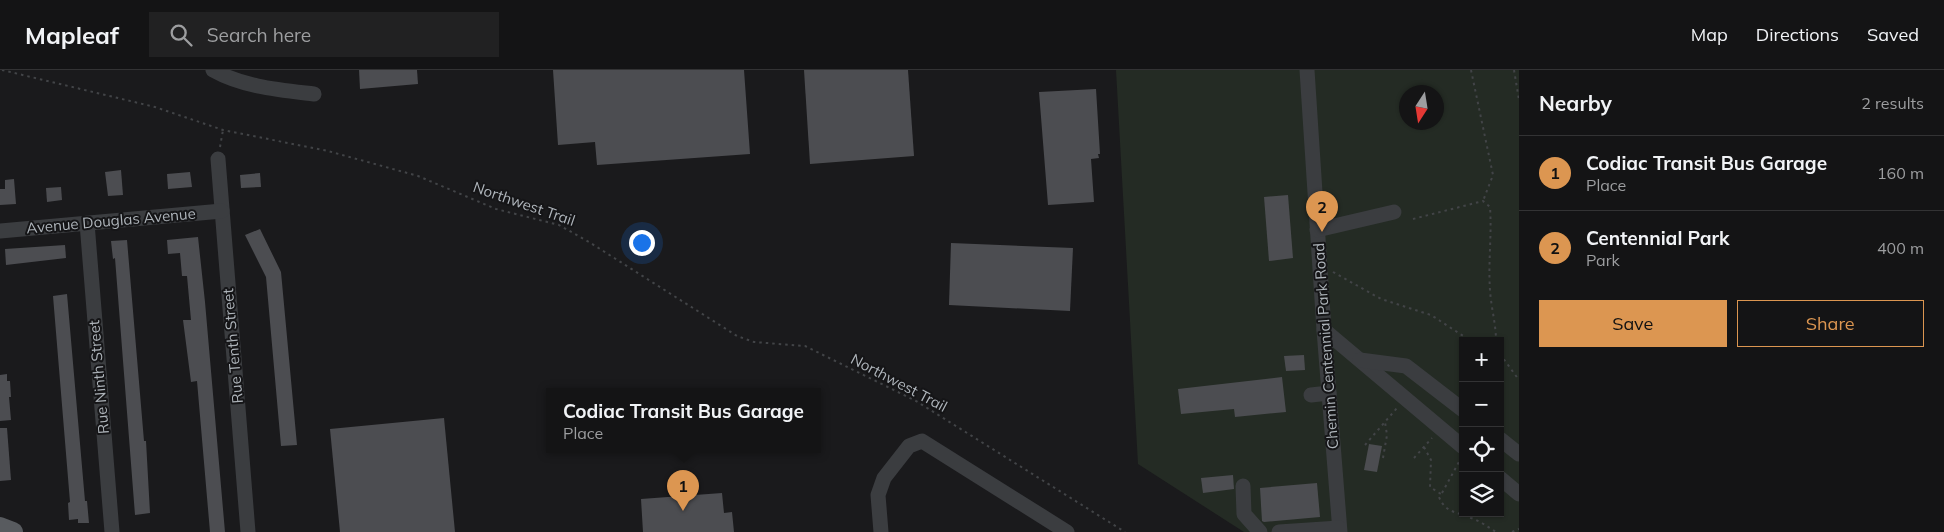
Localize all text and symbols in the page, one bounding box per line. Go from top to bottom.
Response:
search box [149,12,499,57]
text: Mapleaf [25,20,119,50]
icon: search [167,21,195,49]
text: Search here [207,23,311,47]
text: Map [1691,23,1728,46]
text: Directions [1756,23,1839,46]
text: Saved [1867,23,1919,46]
north arrow [1399,85,1444,130]
text: Nearby [1539,90,1612,116]
text: 2 results [1861,93,1924,113]
text: Codiac Transit Bus Garage [1586,151,1827,175]
text: 1 [1550,163,1560,183]
text: 160 m [1877,163,1924,183]
text: Place [1586,175,1626,195]
street label: Northwest Trail [471,177,578,230]
pin: 2 [1306,191,1338,232]
street label: Avenue Douglas Avenue [26,204,196,237]
text: Centennial Park [1586,226,1730,250]
your location [629,230,655,256]
text: 2 [1550,238,1560,258]
text: 400 m [1877,238,1924,258]
street label: Chemin Centennial Park Road [1309,242,1342,450]
text: Park [1586,250,1620,270]
street label: Rue Tenth Street [218,288,247,404]
button: Save [1539,300,1727,347]
button: Share [1737,300,1924,347]
street label: Rue Ninth Street [84,319,113,435]
map controls [1459,337,1504,517]
button: + [1459,337,1504,382]
street label: Northwest Trail [848,349,951,416]
button: − [1459,382,1504,427]
popup [546,388,821,453]
text: Codiac Transit Bus Garage [563,399,804,423]
text: Place [563,423,603,443]
button: locate [1459,427,1504,472]
pin: 1 [667,470,699,511]
button: layers [1459,472,1504,517]

